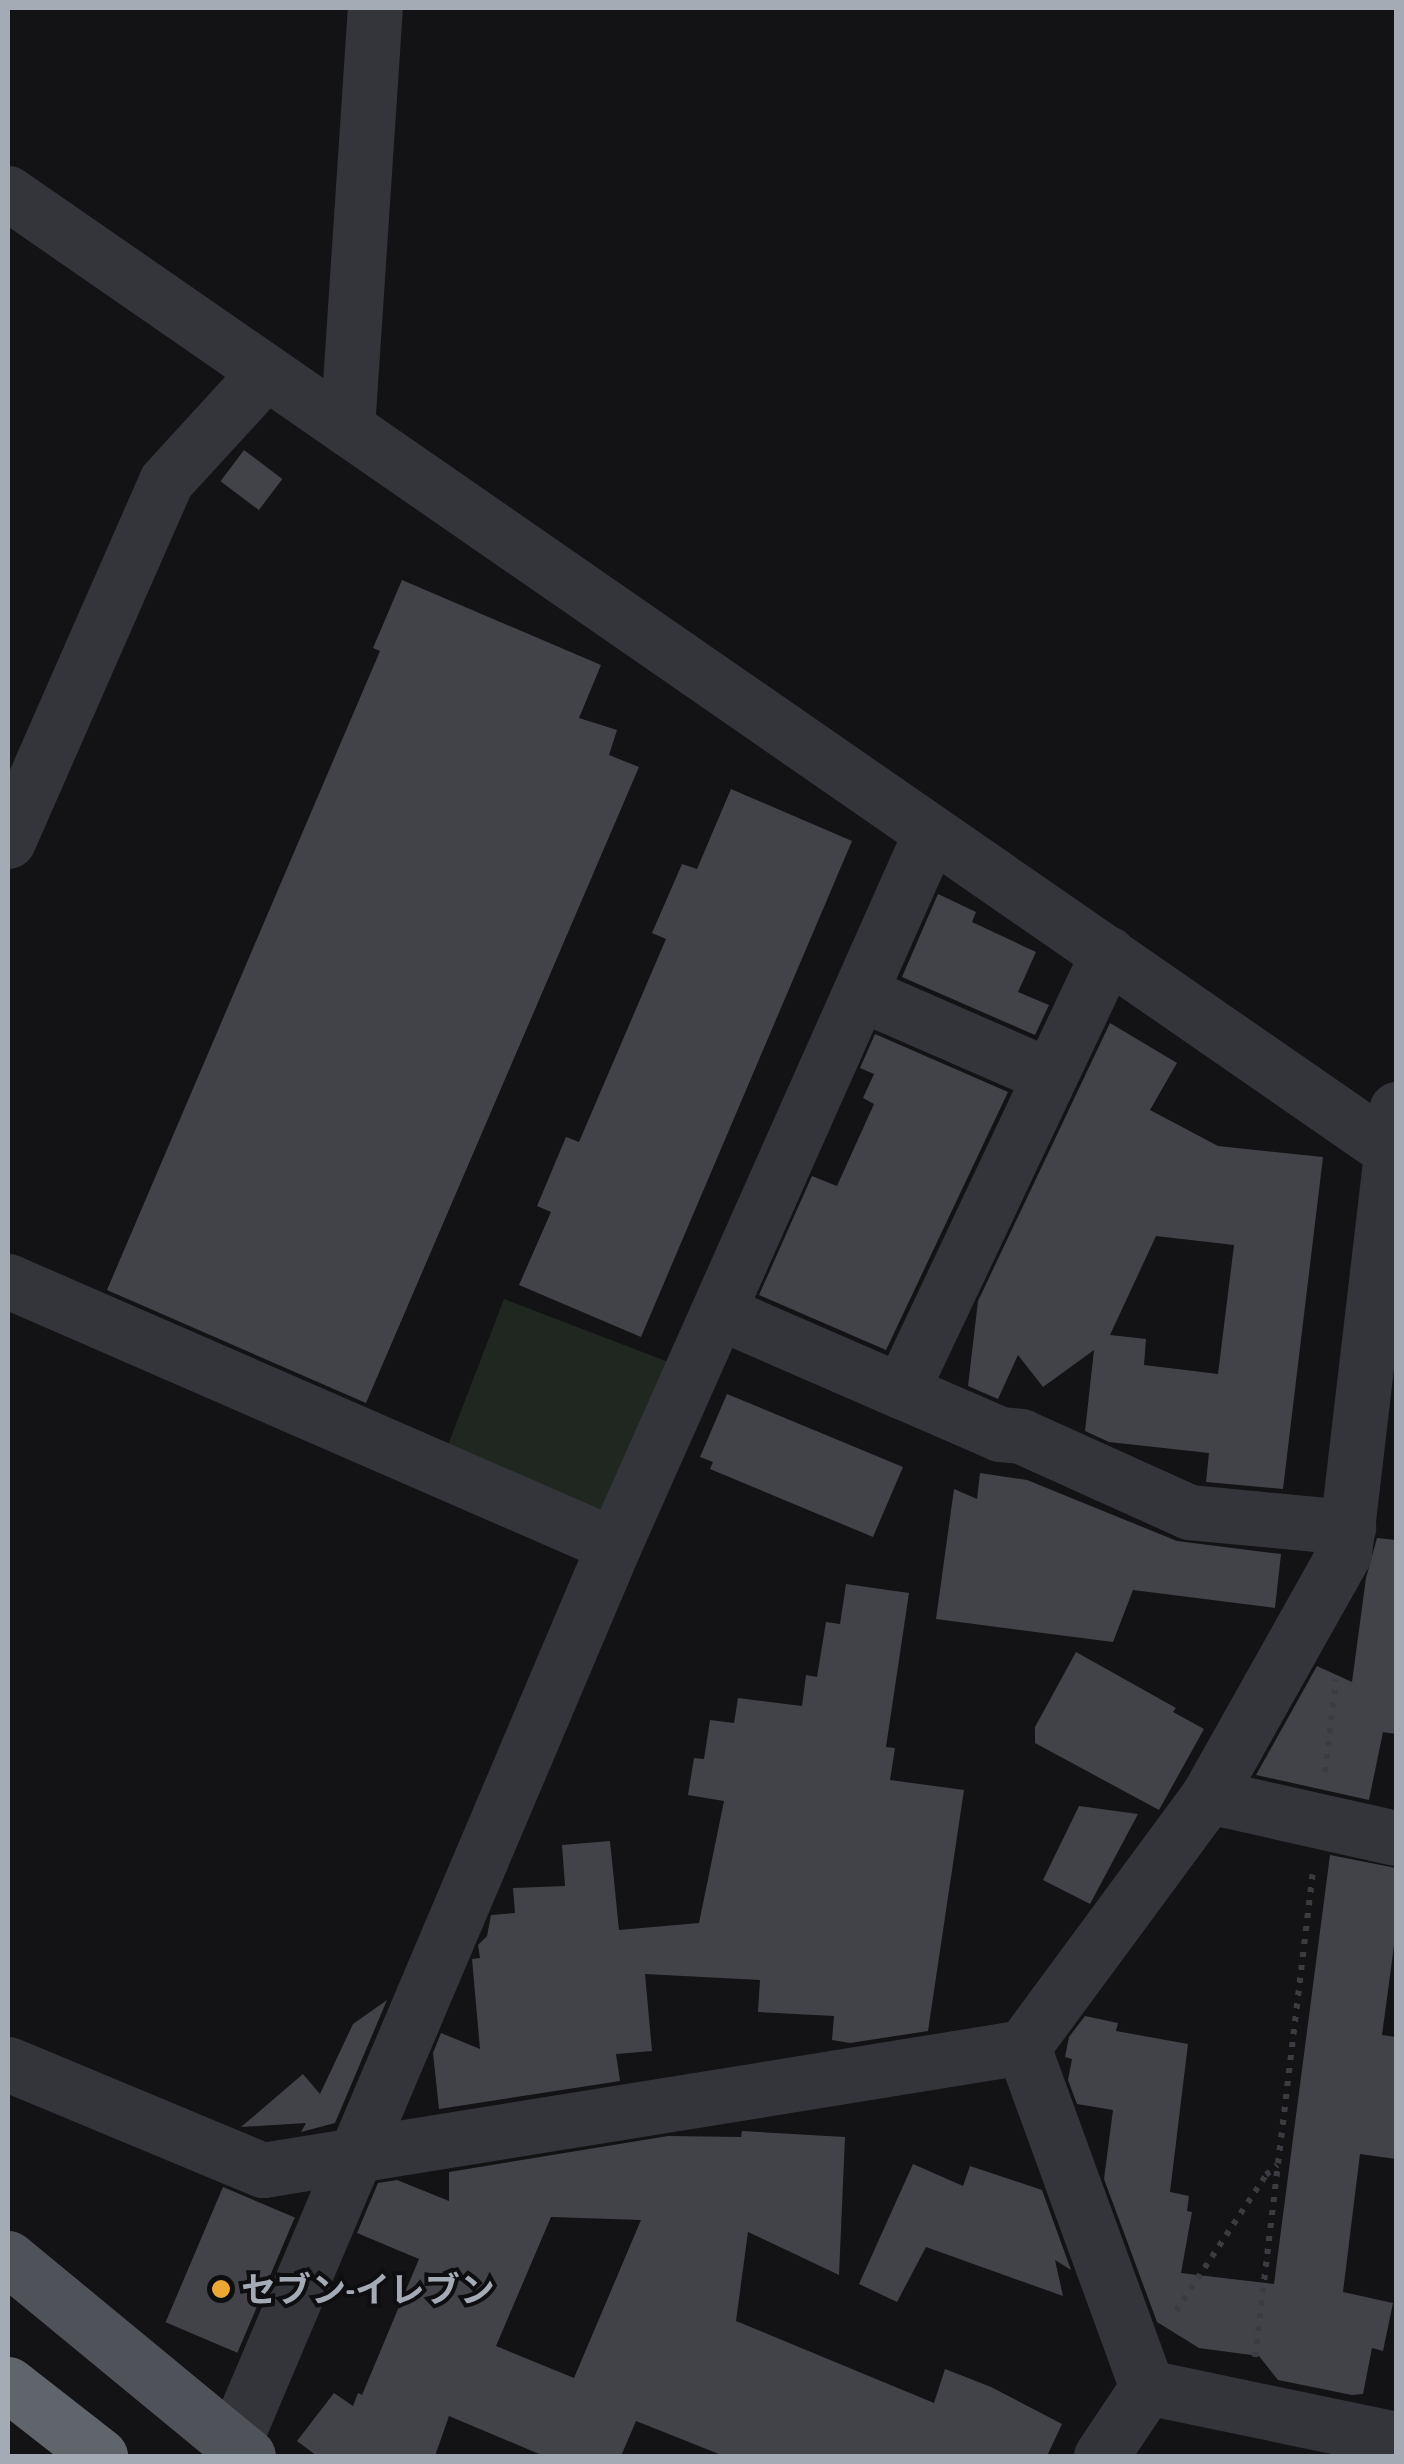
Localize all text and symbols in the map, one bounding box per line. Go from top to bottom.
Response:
place label: セブン-イレブン [241,2268,495,2310]
marker: セブン-イレブン [210,2278,232,2300]

